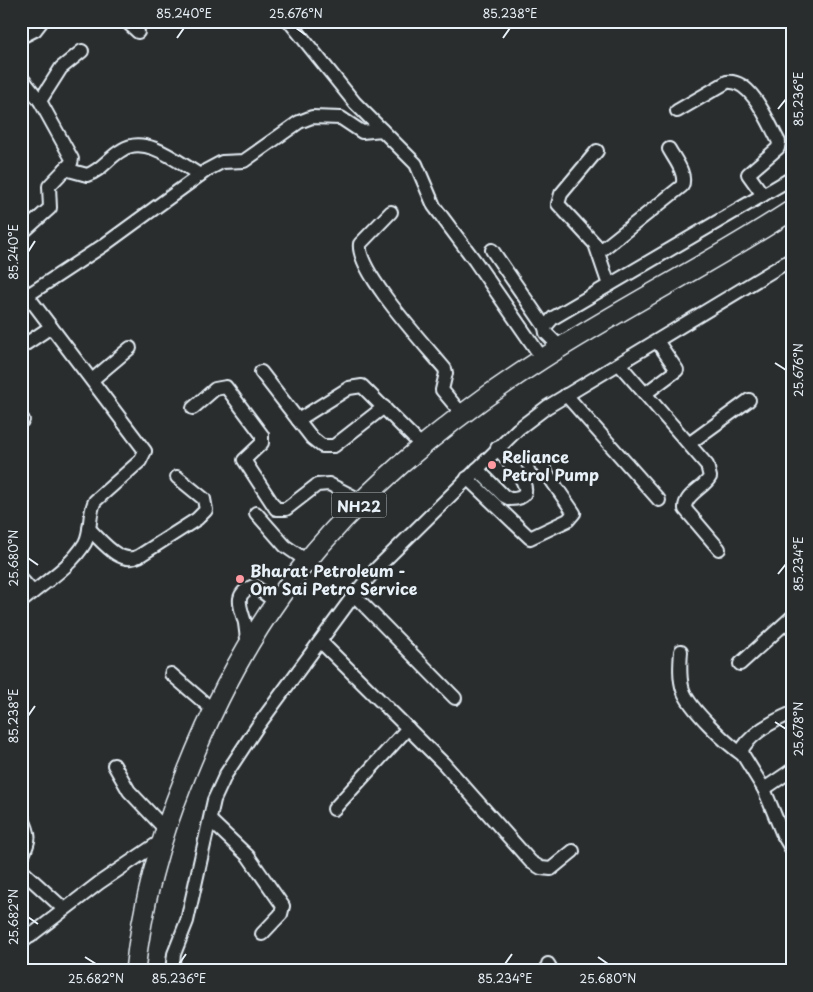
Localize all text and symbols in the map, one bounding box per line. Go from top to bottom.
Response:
text: 85.240°E [156,4,212,22]
text: 25.676°N [269,4,323,22]
text: 85.238°E [482,4,538,22]
text: 85.236°E [789,72,807,126]
text: 85.240°E [4,224,22,280]
text: 25.676°N [789,343,807,397]
place label: Reliance Petrol Pump [502,444,599,486]
marker: Reliance Petrol Pump [486,459,498,471]
road number: NH22 [332,492,386,518]
text: 25.680°N [4,530,22,586]
text: 85.234°E [789,536,807,592]
place label: Bharat Petroleum - Om Sai Petro Service [250,558,418,600]
marker: Bharat Petroleum - Om Sai Petro Service [234,573,246,585]
text: 85.238°E [4,688,22,744]
text: 25.678°N [789,702,807,756]
text: 25.682°N [4,889,22,945]
text: 25.682°N [68,969,124,987]
text: 85.236°E [152,969,206,987]
text: 85.234°E [477,969,533,987]
text: 25.680°N [580,969,636,987]

